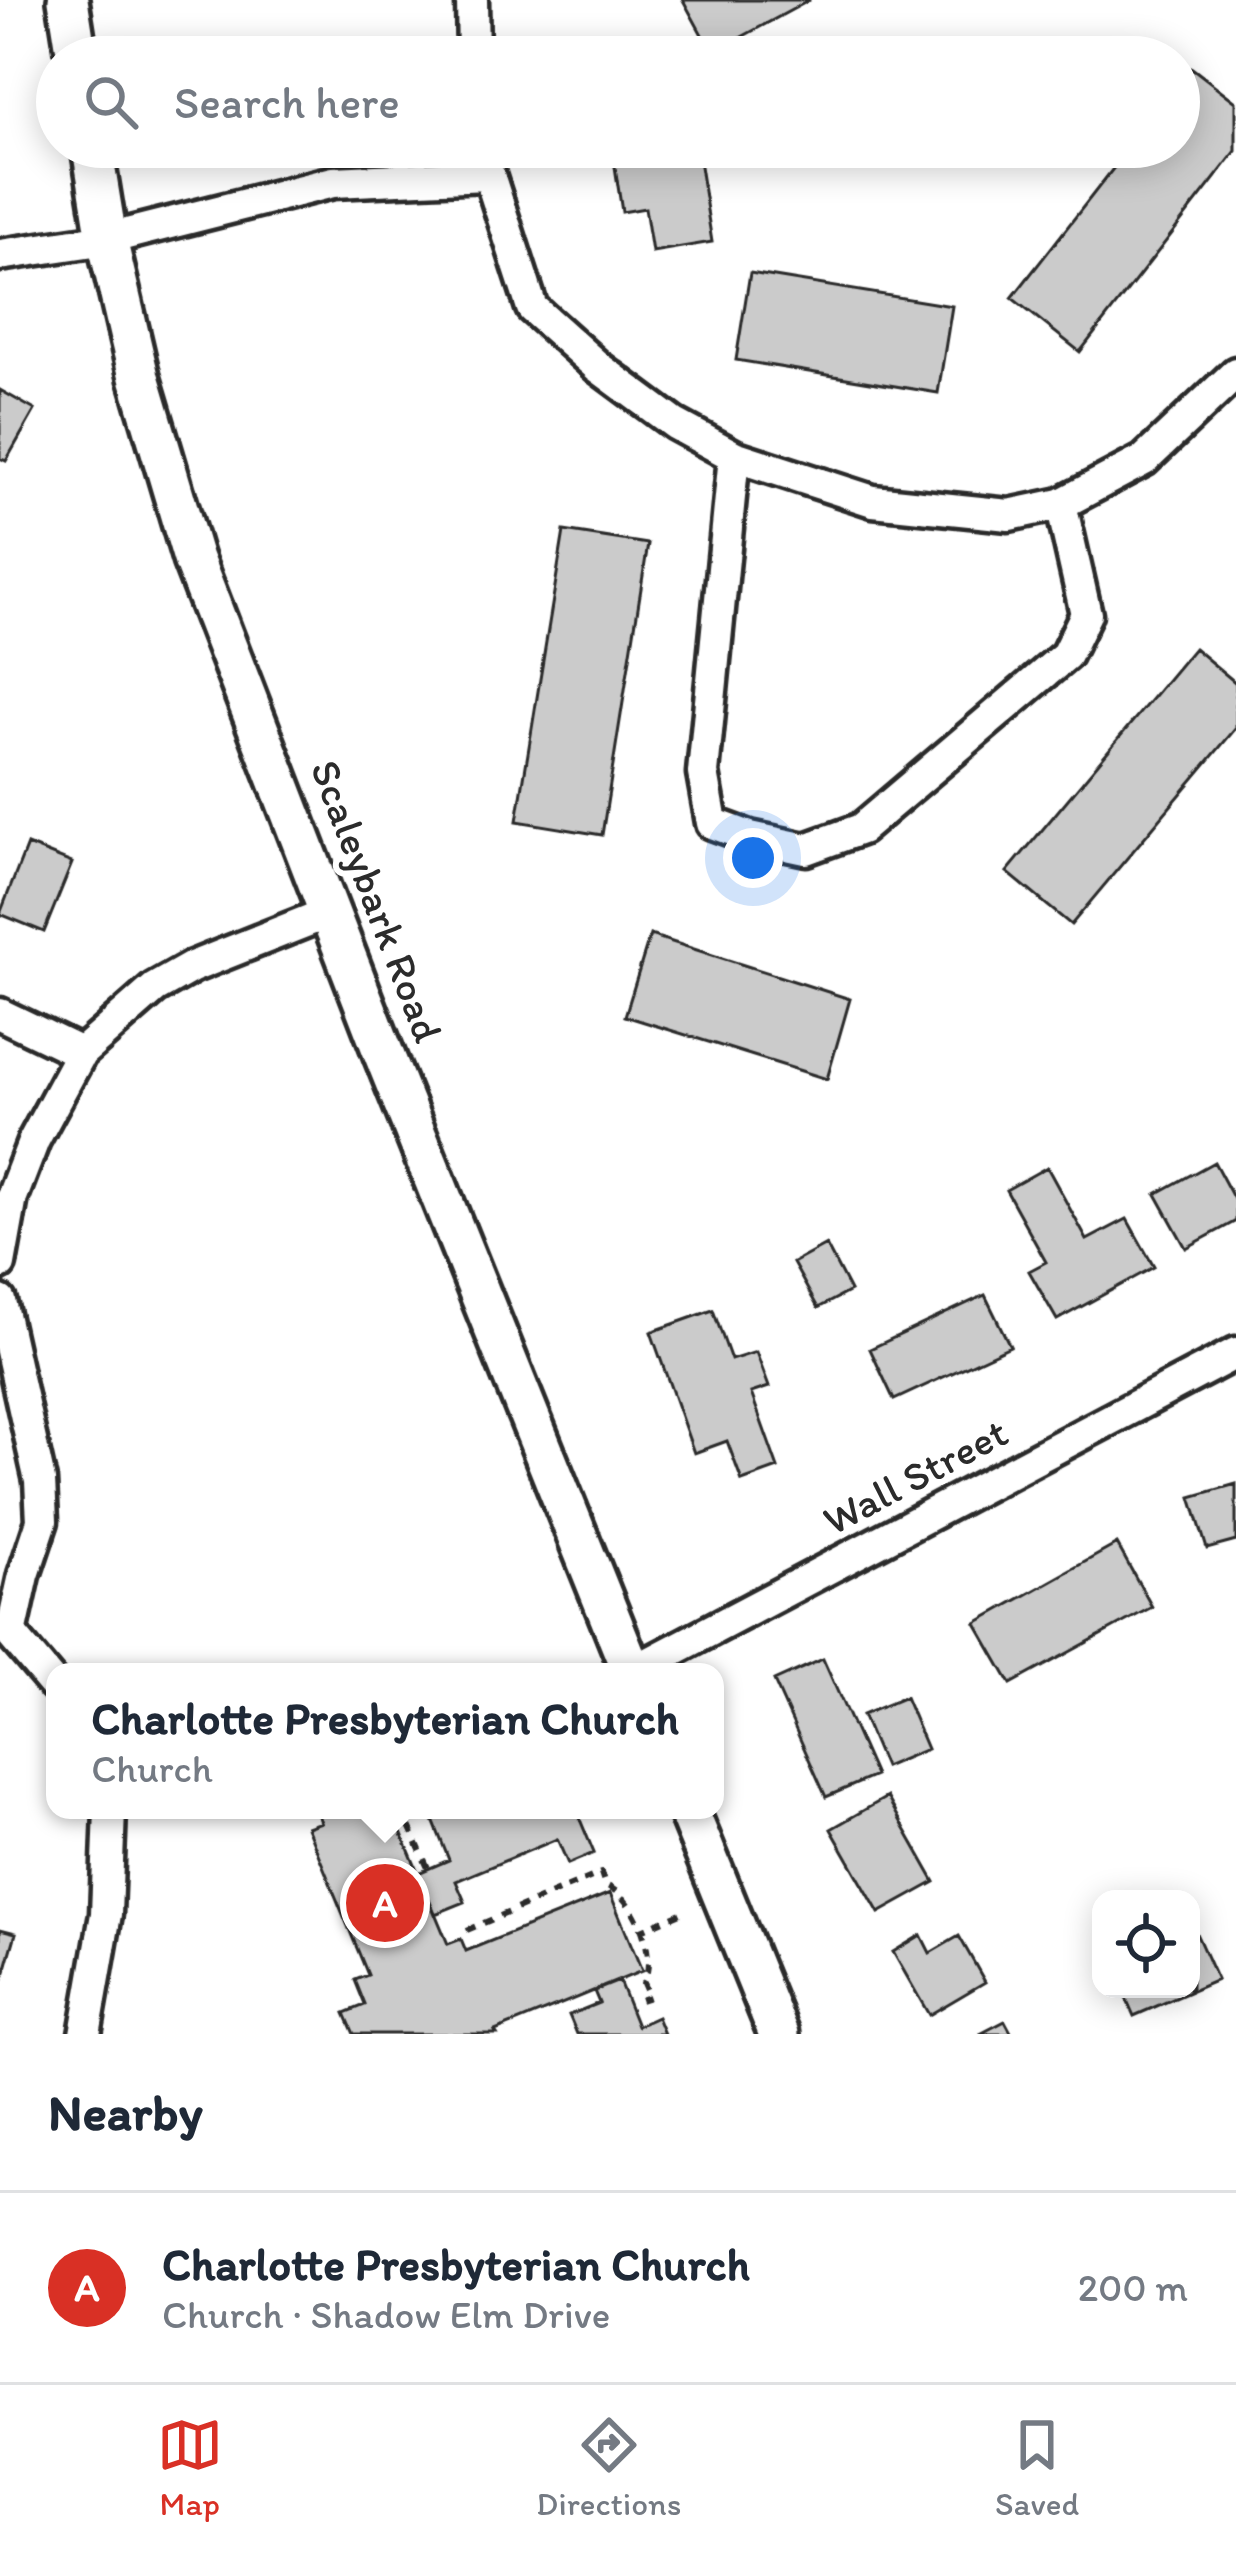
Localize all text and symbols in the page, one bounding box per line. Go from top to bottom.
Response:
search box [36,36,1200,168]
icon: search [78,69,144,135]
text: Search here [174,75,400,129]
street label: Scaleybark Road [300,753,454,1049]
your location [723,828,783,888]
street label: Wall Street [814,1406,1016,1546]
popup [46,1663,724,1819]
text: Charlotte Presbyterian Church [91,1691,679,1745]
text: Church [91,1745,213,1792]
pin: A [346,1858,424,1948]
map controls [1092,1890,1200,1998]
button: locate [1092,1890,1200,1998]
text: Nearby [48,2082,203,2143]
text: Charlotte Presbyterian Church [162,2237,750,2291]
text: A [75,2264,99,2311]
text: 200 m [1078,2264,1188,2311]
text: Church · Shadow Elm Drive [162,2291,610,2338]
tab: Map [157,2412,223,2523]
tab: Directions [536,2412,681,2523]
tab: Saved [995,2412,1079,2523]

